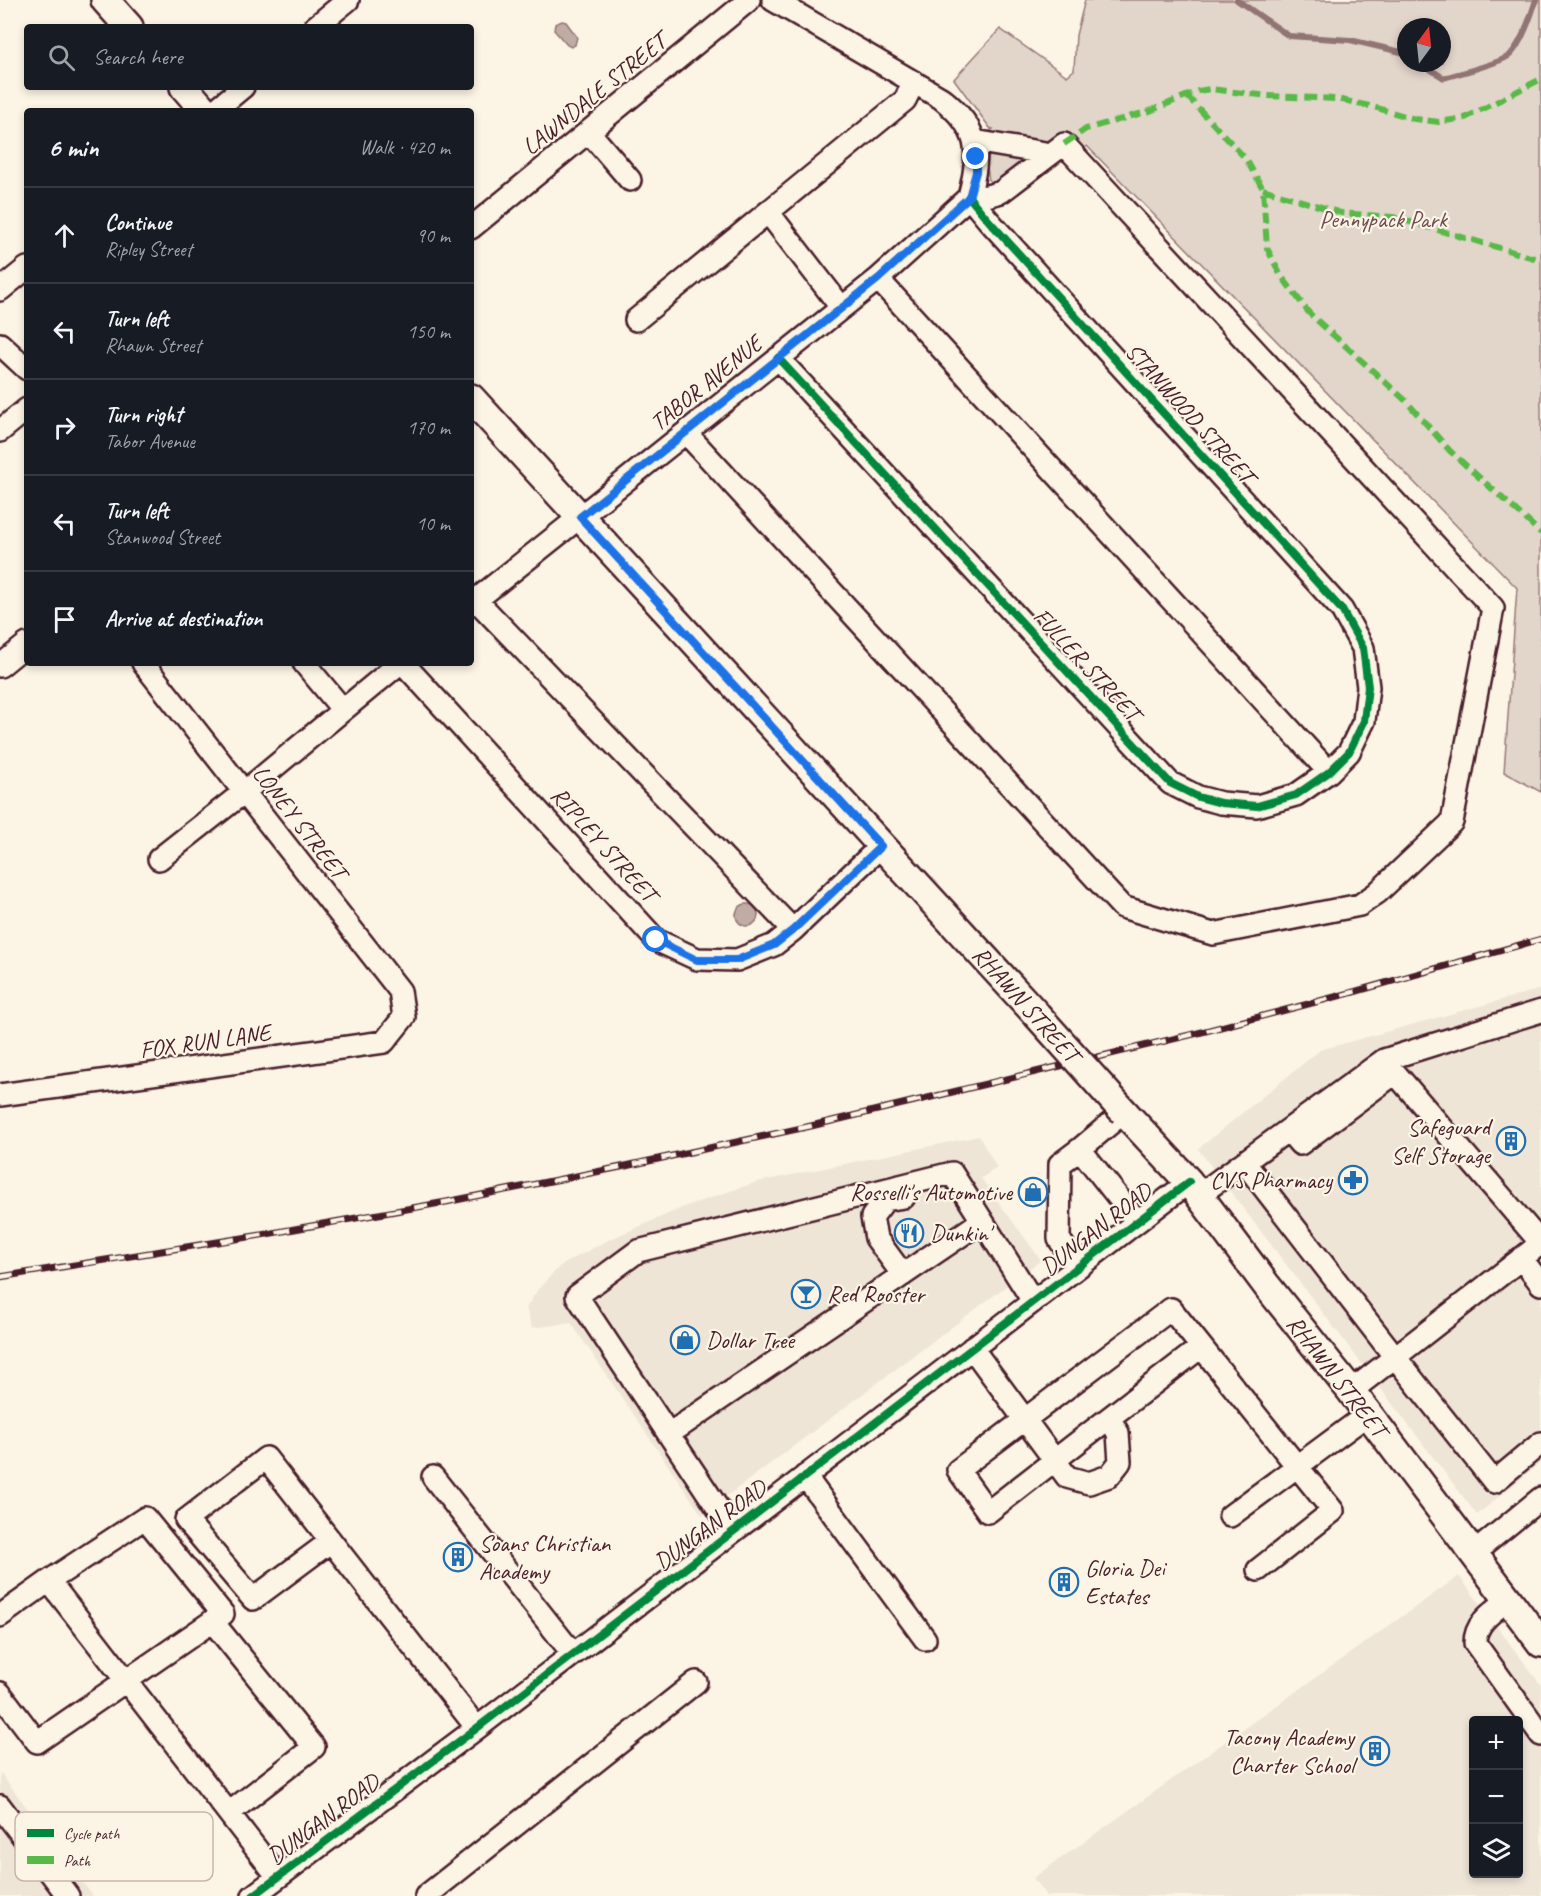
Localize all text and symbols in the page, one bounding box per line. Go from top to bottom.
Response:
north arrow [1397,18,1451,72]
street label: LAWNDALE STREET [516,23,677,161]
search box [24,24,474,90]
icon: search [45,41,78,74]
text: Search here [93,43,183,71]
text: 6 min [48,131,98,164]
text: Walk · 420 m [360,135,450,160]
route end [962,143,988,169]
park label: Pennypack Park [1319,204,1449,234]
text: Continue [105,209,171,237]
icon: ahead [48,219,81,252]
text: 90 m [416,223,450,248]
text: Ripley Street [105,237,192,262]
text: Turn left [105,305,169,333]
icon: left [48,315,81,348]
text: 150 m [407,319,450,344]
street label: TABOR AVENUE [644,327,770,437]
text: Rhawn Street [105,333,201,358]
street label: STANWOOD STREET [1119,337,1265,494]
text: Turn right [105,401,182,429]
icon: right [48,411,81,444]
text: 170 m [407,415,450,440]
text: Tabor Avenue [105,429,195,454]
text: Turn left [105,497,169,525]
icon: left [48,507,81,540]
text: 10 m [416,511,450,536]
text: Stanwood Street [105,525,220,550]
street label: FULLER STREET [1027,601,1151,731]
icon: arrive [48,603,81,636]
text: Arrive at destination [105,605,262,633]
street label: LONEY STREET [246,759,357,889]
street label: RIPLEY STREET [545,780,667,912]
route start [642,926,668,952]
street label: RHAWN STREET [966,940,1090,1073]
street label: FOX RUN LANE [138,1017,276,1065]
place label: Safeguard Self Storage [1391,1112,1494,1170]
building icon: Safeguard Self Storage [1495,1125,1527,1157]
pharmacy icon: CVS Pharmacy [1337,1164,1369,1196]
place label: CVS Pharmacy [1210,1165,1334,1195]
street label: DUNGAN ROAD [1034,1175,1159,1282]
shop icon: Rosselli's Automotive [1017,1176,1049,1208]
place label: Rosselli's Automotive [850,1177,1014,1207]
restaurant icon: Dunkin' [893,1217,925,1249]
place label: Dunkin' [930,1218,995,1248]
bar icon: Red Rooster [790,1278,822,1310]
place label: Red Rooster [827,1279,927,1309]
street label: RHAWN STREET [1280,1309,1397,1447]
shop icon: Dollar Tree [669,1324,701,1356]
place label: Dollar Tree [706,1325,796,1355]
street label: DUNGAN ROAD [648,1472,774,1577]
place label: Soans Christian Academy [479,1528,611,1586]
building icon: Soans Christian Academy [442,1541,474,1573]
place label: Gloria Dei Estates [1085,1553,1167,1611]
building icon: Gloria Dei Estates [1048,1566,1080,1598]
map controls [1469,1716,1523,1878]
button: + [1469,1716,1523,1770]
place label: Tacony Academy Charter School [1224,1722,1358,1780]
building icon: Tacony Academy Charter School [1359,1735,1391,1767]
street label: DUNGAN ROAD [261,1766,387,1871]
button: − [1469,1770,1523,1824]
legend [15,1812,213,1881]
text: Cycle path [64,1824,120,1844]
button: layers [1469,1824,1523,1878]
text: Path [64,1851,91,1871]

